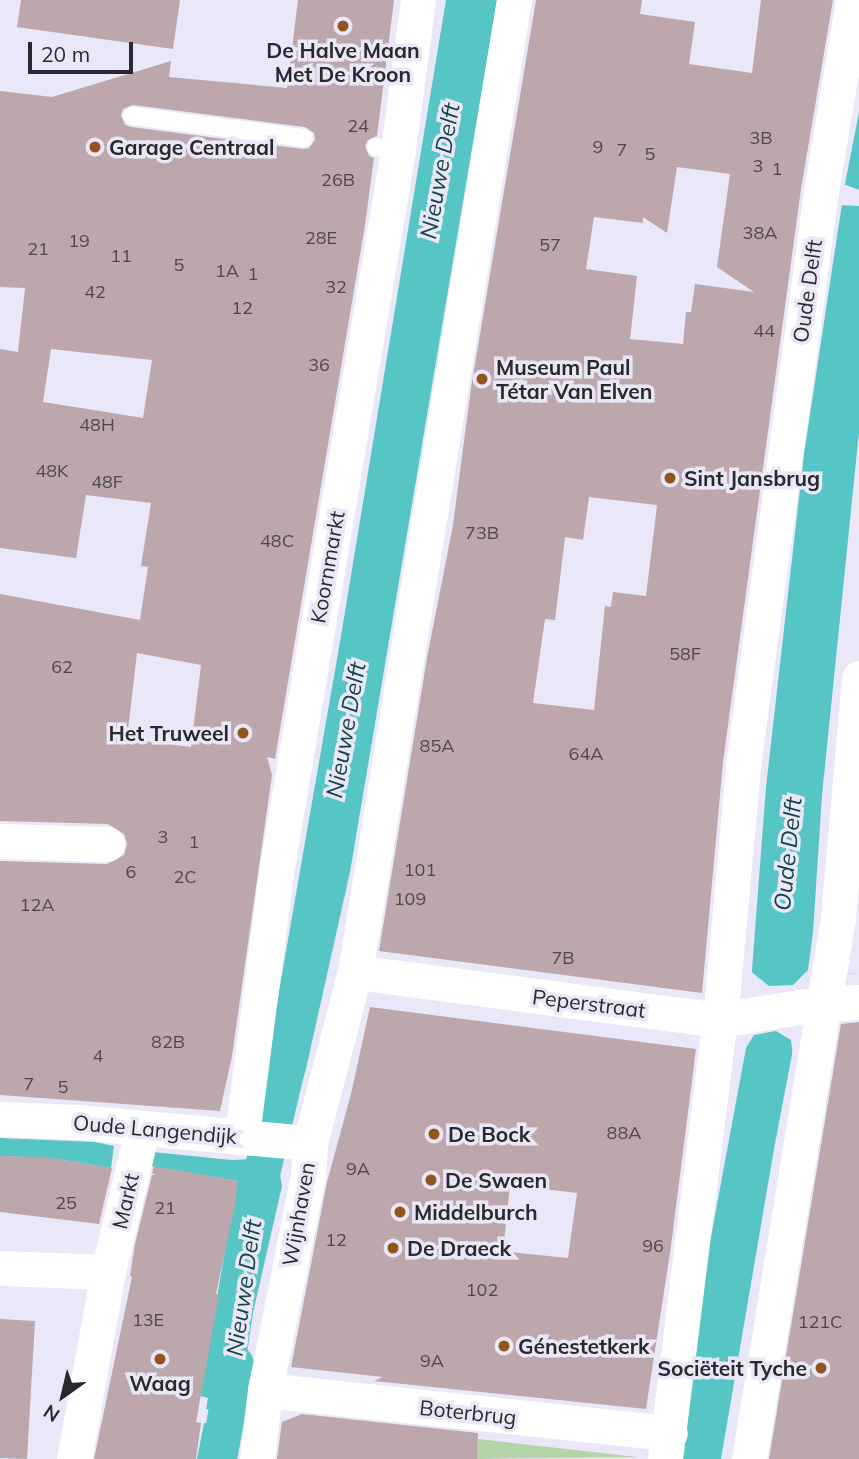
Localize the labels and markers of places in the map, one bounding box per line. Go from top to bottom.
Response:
marker: De Halve Maan Met De Kroon [335,18,351,34]
place label: De Halve Maan Met De Kroon [266,37,420,87]
place label: Garage Centraal [109,134,275,160]
marker: Garage Centraal [87,139,103,155]
place label: Museum Paul Tétar Van Elven [496,354,652,404]
marker: Museum Paul Tétar Van Elven [474,371,490,387]
place label: Sint Jansbrug [684,465,820,491]
marker: Sint Jansbrug [662,470,678,486]
place label: Het Truweel [109,720,229,746]
marker: Het Truweel [235,725,251,741]
place label: De Bock [448,1121,530,1147]
marker: De Bock [426,1126,442,1142]
place label: De Swaen [445,1167,547,1193]
marker: De Swaen [423,1172,439,1188]
place label: Middelburch [414,1199,538,1225]
marker: Middelburch [392,1204,408,1220]
place label: De Draeck [407,1235,511,1261]
marker: De Draeck [385,1240,401,1256]
place label: Génestetkerk [518,1333,650,1359]
marker: Génestetkerk [496,1338,512,1354]
marker: Waag [152,1351,168,1367]
place label: Sociëteit Tyche [657,1355,807,1381]
marker: Sociëteit Tyche [813,1360,829,1376]
place label: Waag [129,1370,191,1396]

